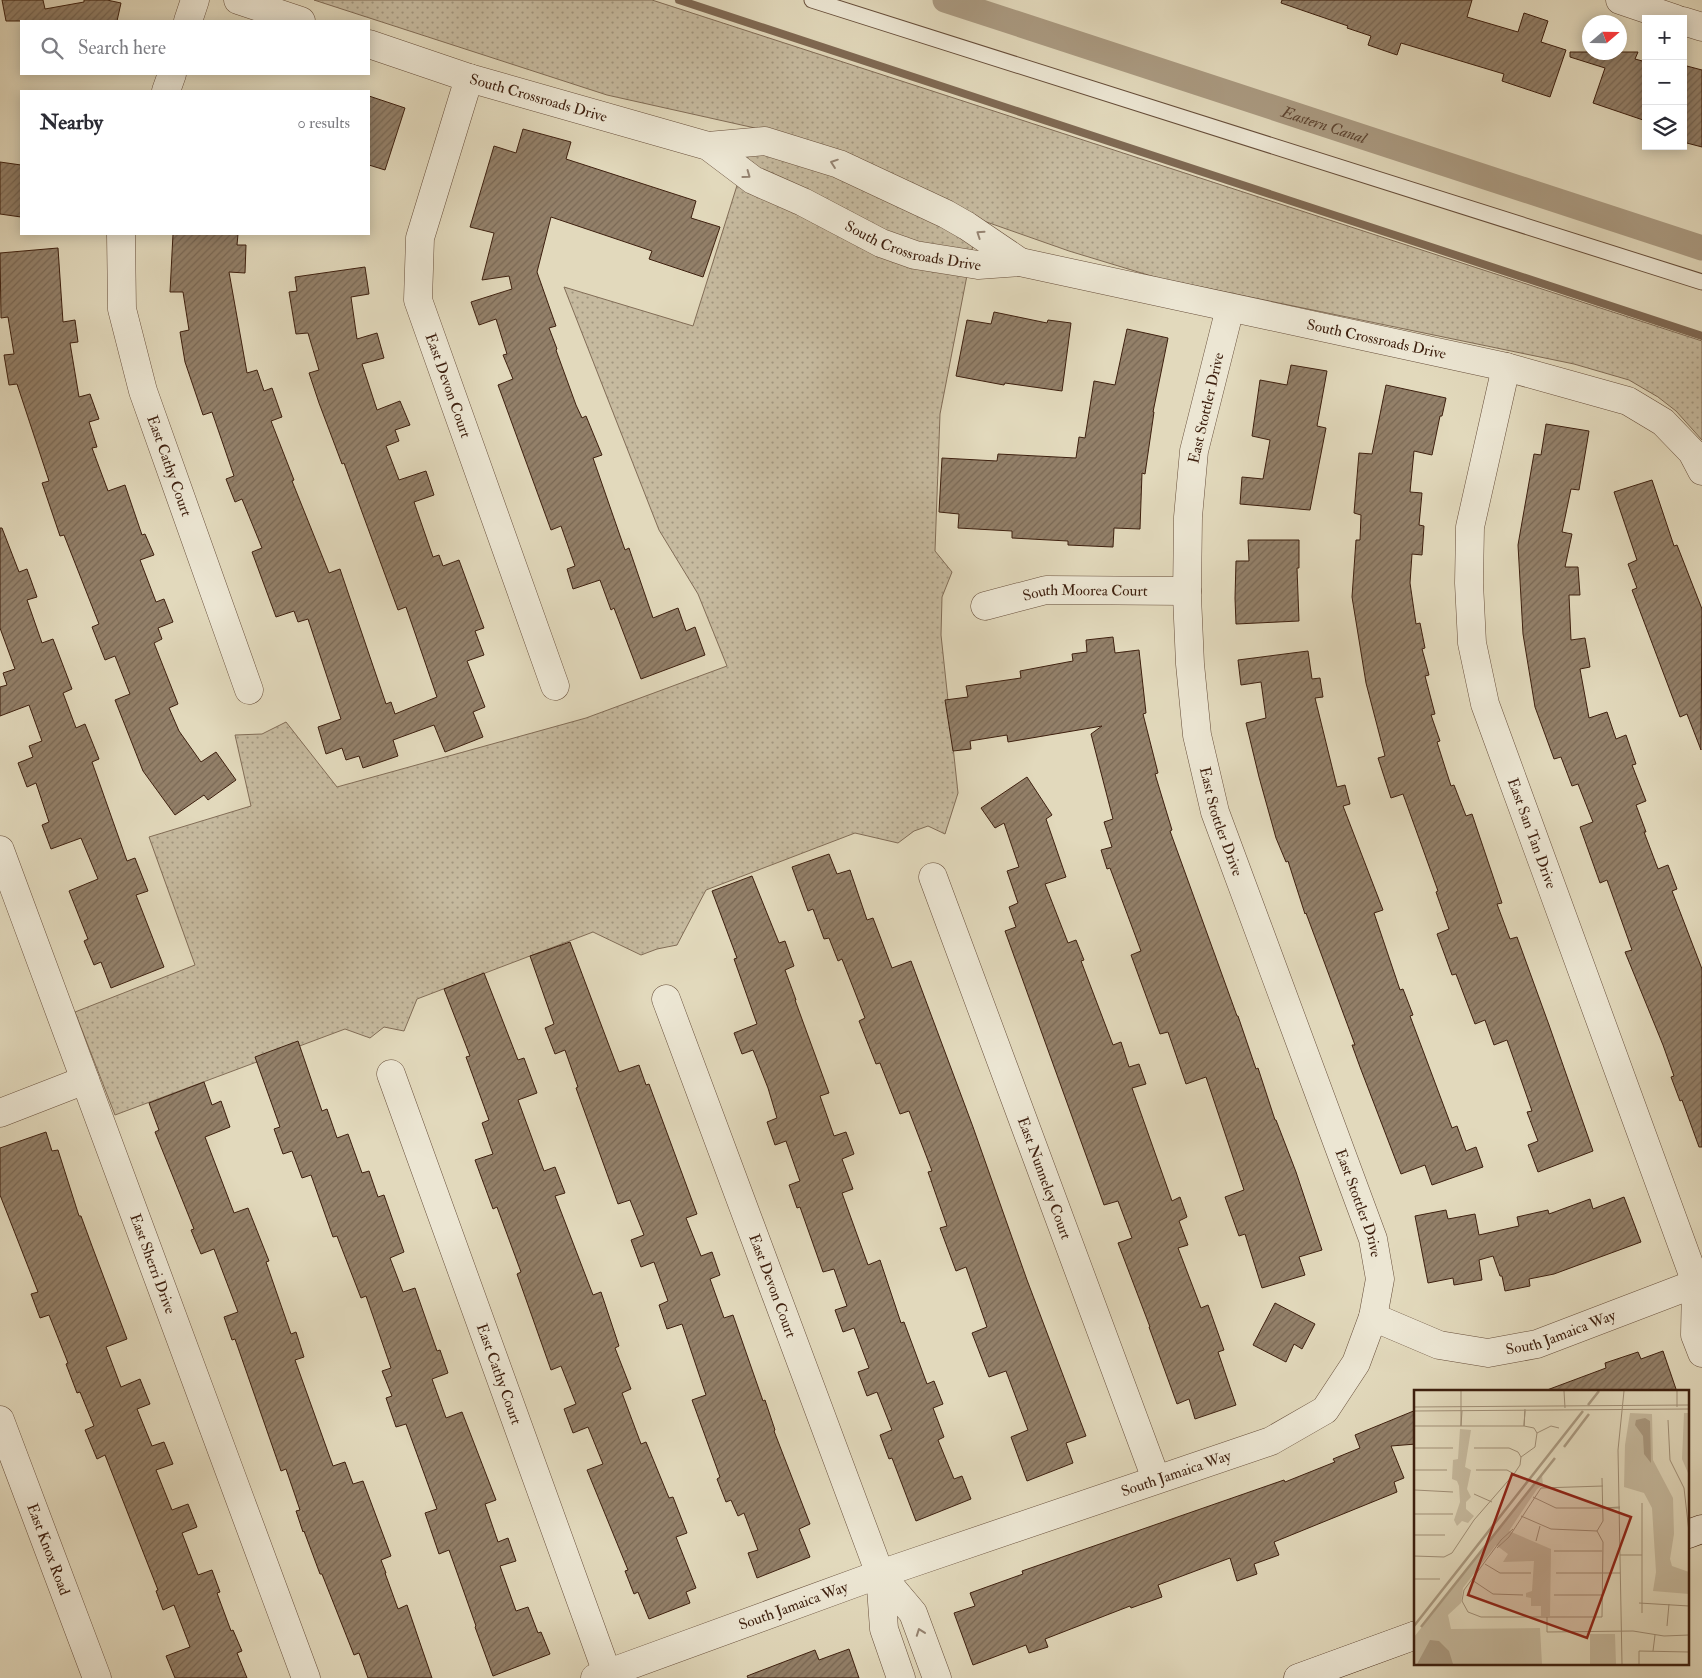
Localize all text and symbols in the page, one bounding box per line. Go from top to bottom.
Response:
north arrow [1582,15,1627,60]
map controls [1642,15,1687,150]
button: + [1642,15,1687,60]
search box [20,20,370,75]
icon: search [38,34,66,62]
text: Search here [78,36,166,60]
button: − [1642,60,1687,105]
street label: South Crossroads Drive [467,70,609,127]
water label: Eastern Canal [1278,102,1370,149]
button: layers [1642,105,1687,150]
text: Nearby [40,109,103,136]
text: 0 results [297,113,350,133]
one-way arrow [831,159,839,169]
one-way arrow [742,169,751,179]
street label: South Crossroads Drive [842,217,982,275]
one-way arrow [976,231,986,240]
street label: South Crossroads Drive [1305,315,1448,364]
street label: East Devon Court [421,331,475,441]
street label: East Stottler Drive [1184,351,1228,465]
street label: East Cathy Court [142,413,196,519]
street label: South Moorea Court [1021,581,1148,606]
street label: East Stottler Drive [1195,765,1247,879]
street label: East San Tan Drive [1503,775,1561,891]
street label: East Nunneley Court [1013,1114,1075,1242]
street label: East Stottler Drive [1331,1147,1385,1259]
street label: East Sherri Drive [125,1211,180,1317]
street label: East Devon Court [744,1231,800,1341]
street label: South Jamaica Way [1504,1306,1619,1360]
street label: East Cathy Court [472,1321,526,1428]
inset map [1414,1390,1690,1666]
street label: South Jamaica Way [1119,1446,1234,1501]
street label: East Knox Road [22,1501,74,1599]
street label: South Jamaica Way [736,1577,851,1635]
one-way arrow [916,1628,926,1637]

